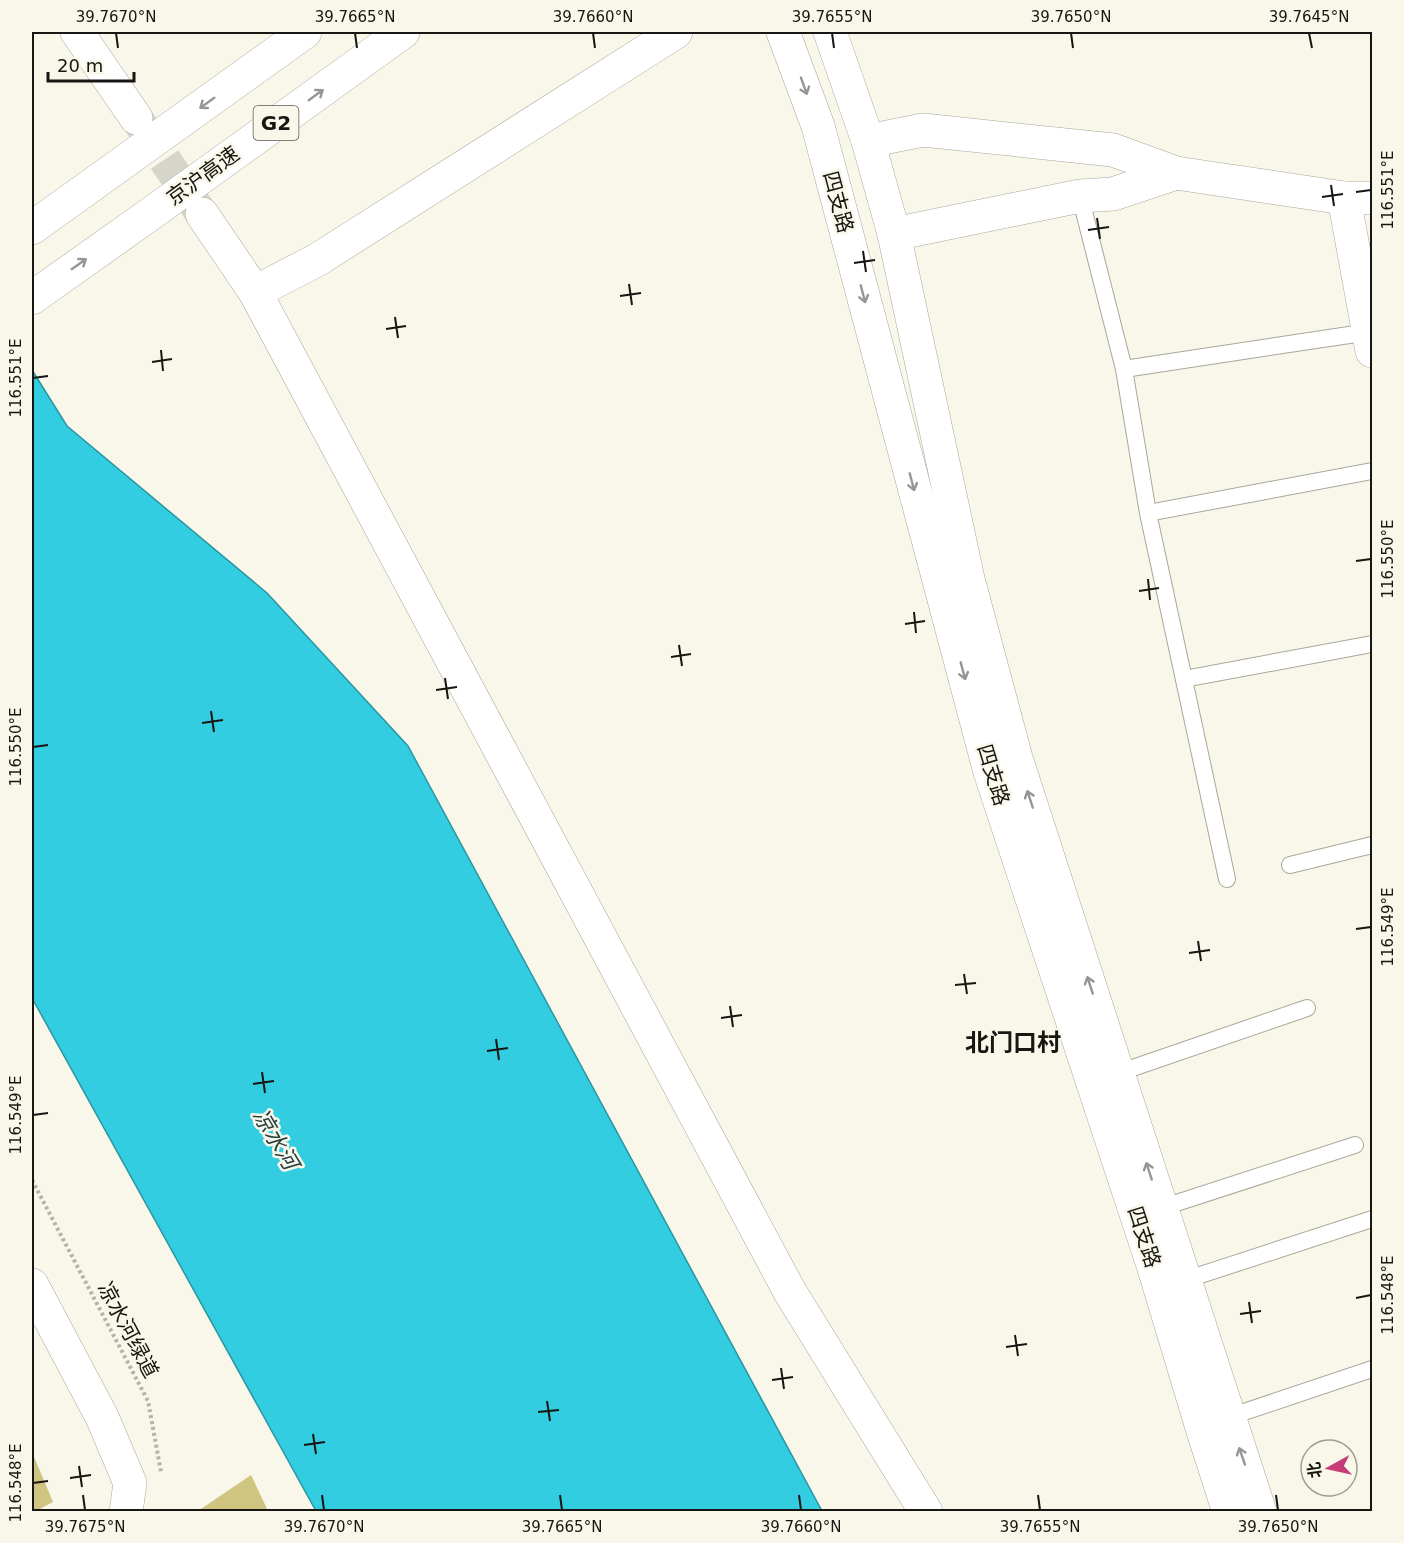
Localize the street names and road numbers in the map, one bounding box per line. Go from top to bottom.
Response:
road number: G2 [254,106,298,140]
street label: 京沪高速 [162,142,244,210]
street label: 四支路 [818,168,858,236]
street label: 四支路 [972,741,1014,809]
street label: 四支路 [1123,1203,1165,1271]
street label: 凉水河绿道 [93,1278,163,1382]

